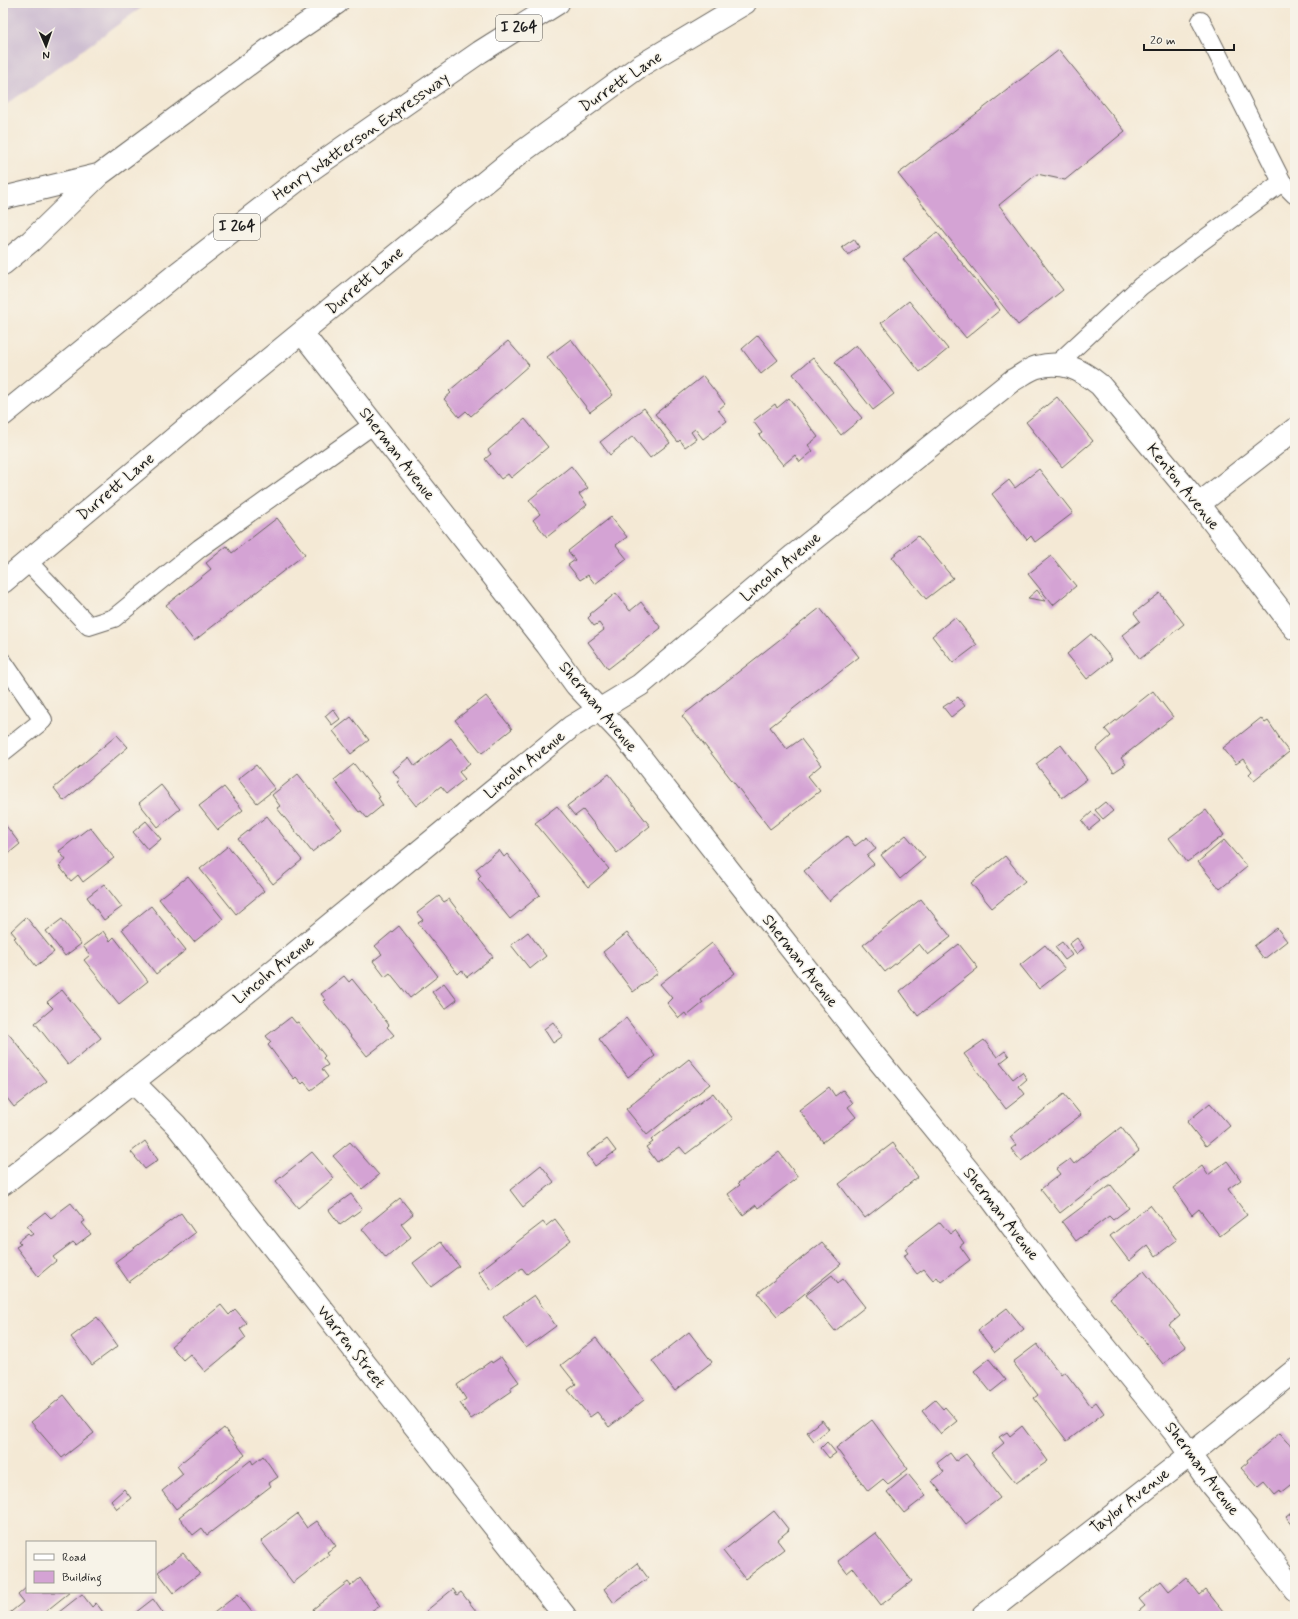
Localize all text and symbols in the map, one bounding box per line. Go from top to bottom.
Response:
road number: I 264 [496,15,542,41]
north arrow [26,26,66,66]
scale bar [1144,26,1234,52]
text: 20 m [1150,33,1176,49]
street label: Durrett Lane [576,47,666,117]
text: N [42,48,50,62]
street label: Henry Watterson Expressway [269,68,453,206]
road number: I 264 [214,214,260,240]
street label: Durrett Lane [322,242,408,320]
street label: Sherman Avenue [354,403,440,505]
street label: Kenton Avenue [1142,439,1225,535]
street label: Durrett Lane [73,448,159,526]
street label: Lincoln Avenue [736,527,826,607]
street label: Sherman Avenue [554,657,642,757]
street label: Lincoln Avenue [480,725,570,804]
street label: Sherman Avenue [757,910,843,1012]
street label: Lincoln Avenue [229,930,319,1009]
street label: Sherman Avenue [958,1163,1044,1265]
street label: Warren Street [312,1301,390,1393]
street label: Sherman Avenue [1160,1418,1245,1521]
street label: Taylor Avenue [1086,1463,1175,1539]
legend [26,1541,156,1593]
text: Road [62,1550,86,1566]
text: Building [62,1570,102,1587]

